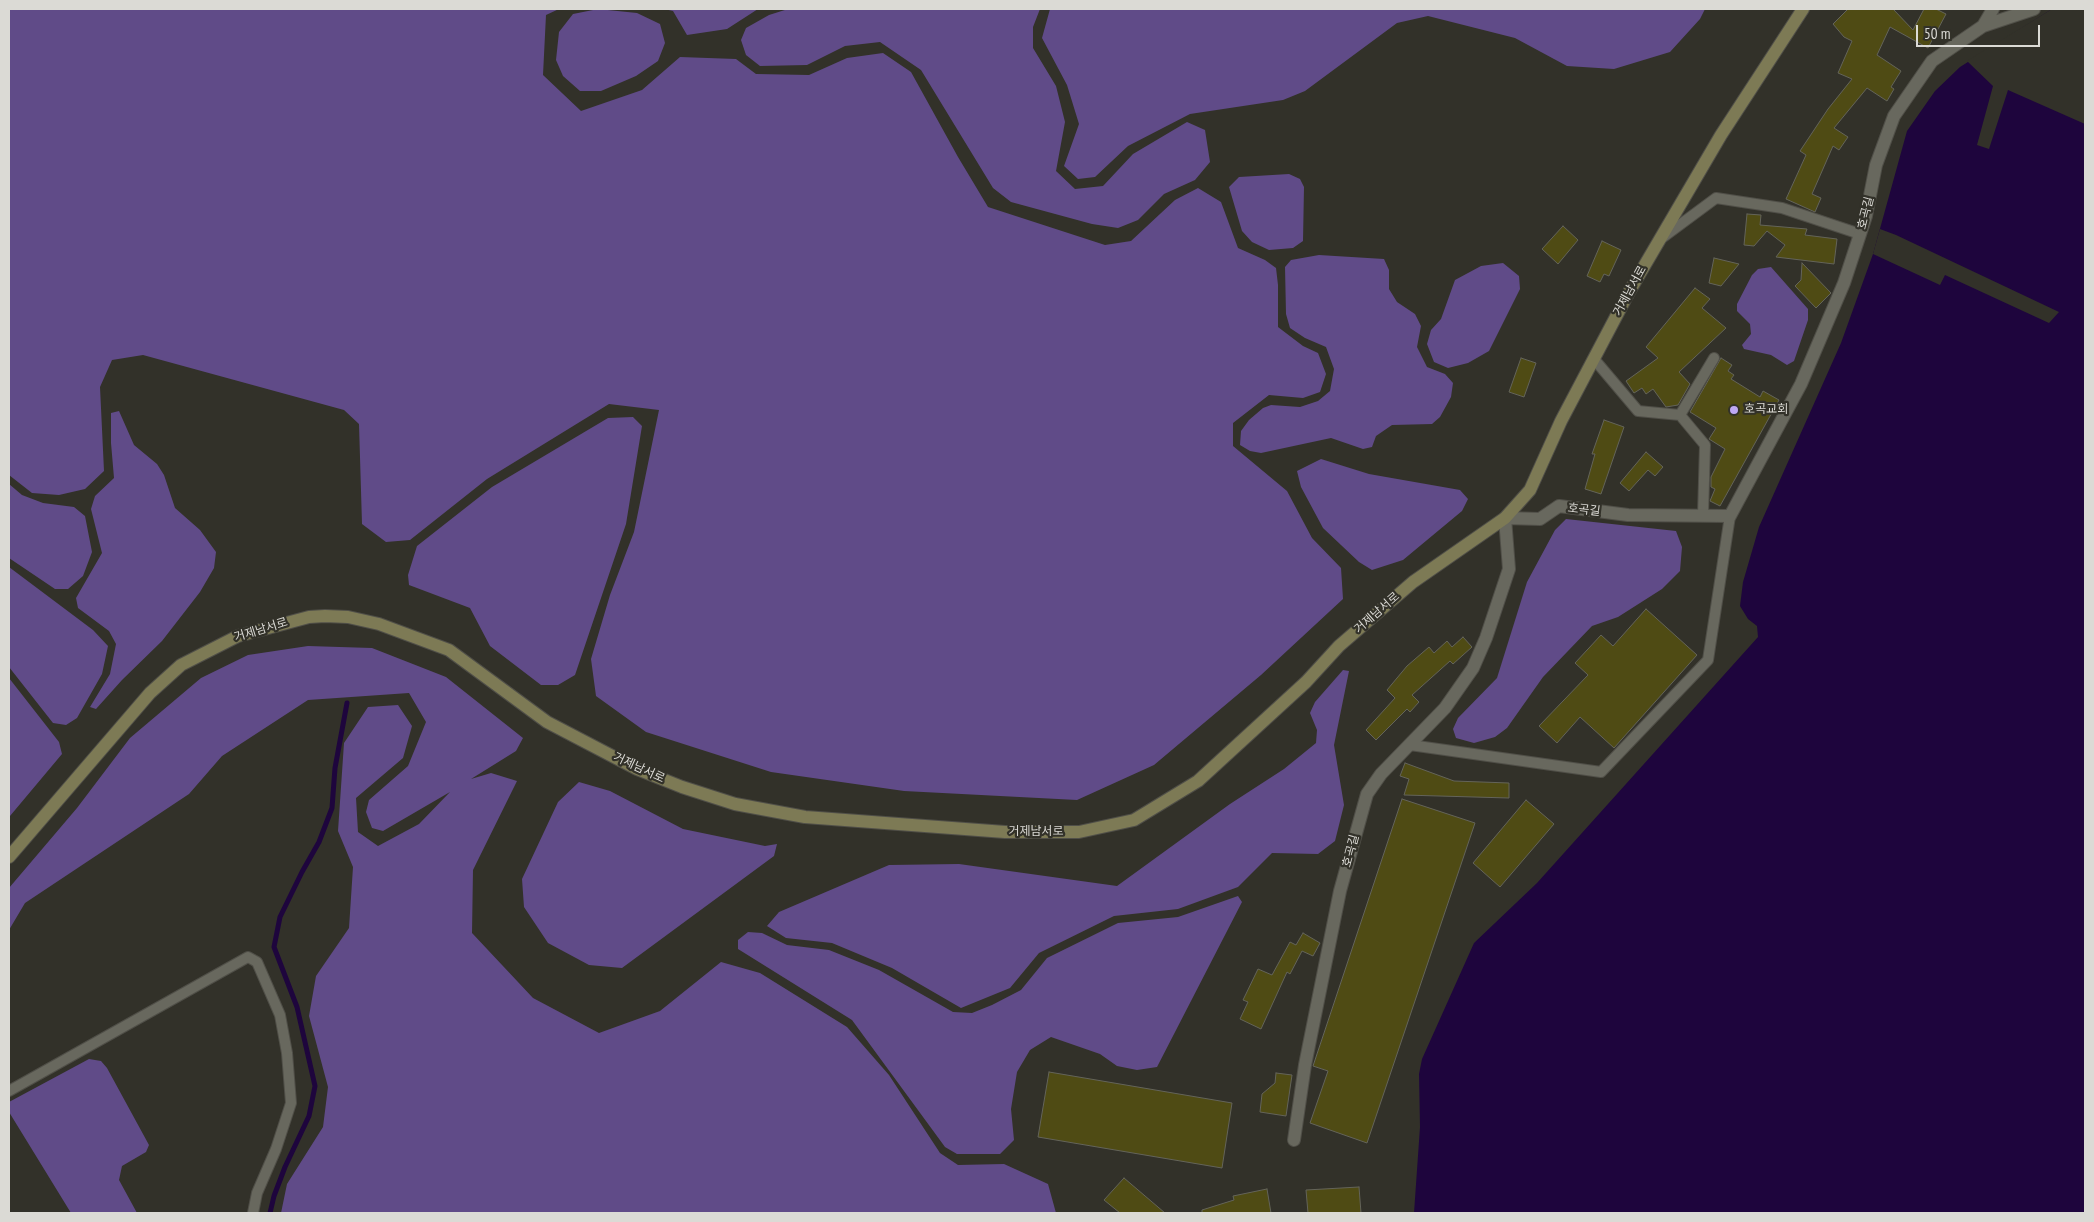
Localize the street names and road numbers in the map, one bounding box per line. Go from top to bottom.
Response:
street label: 호곡길 [1855,195,1877,231]
street label: 거제남서로 [1610,263,1650,319]
street label: 호곡길 [1567,501,1601,519]
street label: 거제남서로 [1351,589,1403,637]
street label: 거제남서로 [233,615,289,645]
street label: 거제남서로 [611,750,667,786]
street label: 거제남서로 [1008,825,1064,839]
street label: 호곡길 [1340,833,1362,869]

